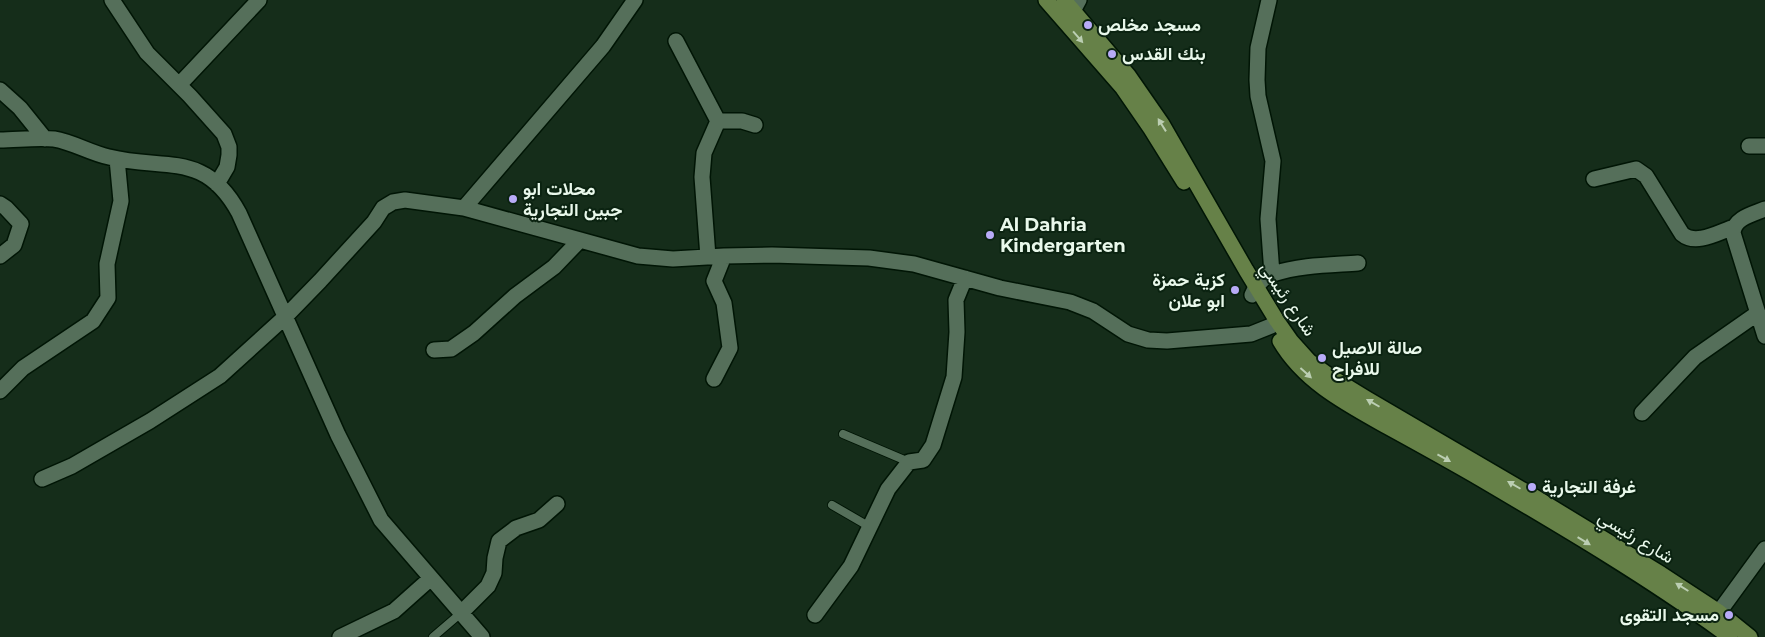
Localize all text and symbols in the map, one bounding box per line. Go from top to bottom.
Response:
place label: مسجد مخلص [1098,14,1201,36]
marker: مسجد مخلص [1082,19,1094,31]
one-way arrow [1072,31,1083,43]
place label: بنك القدس [1122,43,1206,65]
marker: بنك القدس [1106,48,1118,60]
one-way arrow [1158,119,1167,132]
place label: محلات ابو جبين التجارية [523,178,623,221]
marker: محلات ابو جبين التجارية [507,193,519,205]
place label: Al Dahria Kindergarten [999,214,1126,257]
marker: Al Dahria Kindergarten [984,229,996,241]
street label: شارع رئيسي [1252,258,1321,343]
place label: كزية حمزة ابو علان [1152,269,1225,312]
marker: كزية حمزة ابو علان [1229,284,1241,296]
place label: صالة الاصيل للافراح [1332,337,1422,381]
marker: صالة الاصيل للافراح [1316,352,1328,364]
one-way arrow [1300,367,1312,379]
one-way arrow [1366,399,1381,407]
one-way arrow [1437,454,1452,462]
place label: غرفة التجارية [1542,476,1636,498]
one-way arrow [1506,481,1521,489]
marker: غرفة التجارية [1526,481,1538,493]
street label: شارع رئيسي [1592,506,1678,572]
one-way arrow [1577,537,1590,546]
one-way arrow [1676,583,1689,592]
place label: مسجد التقوى [1620,604,1719,626]
marker: مسجد التقوى [1723,609,1735,621]

